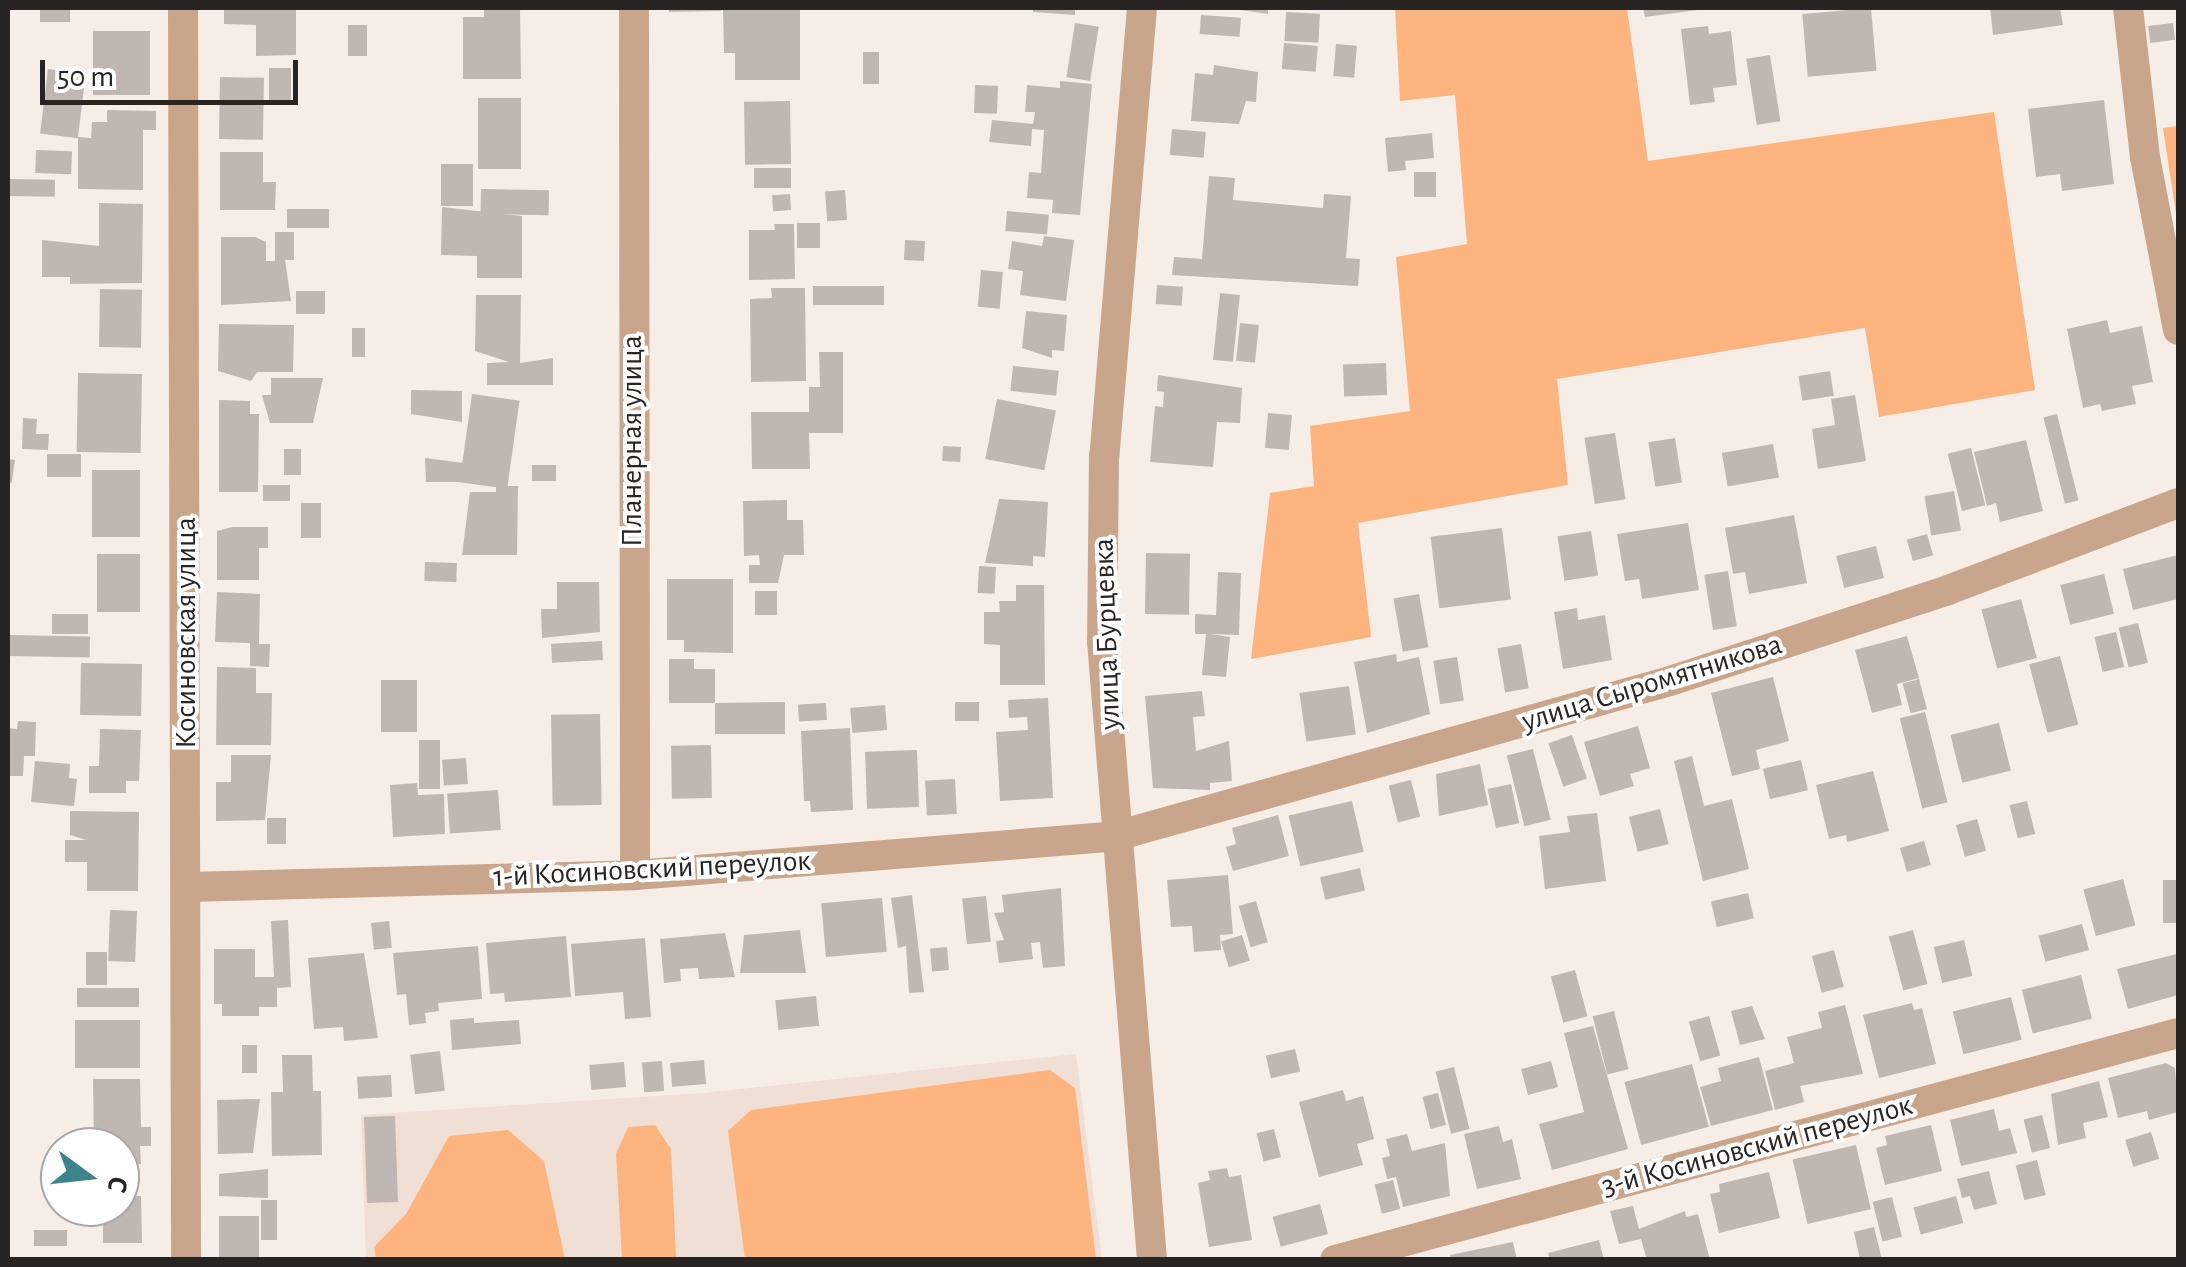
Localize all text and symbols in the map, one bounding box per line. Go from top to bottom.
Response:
scale bar [45,40,302,102]
text: 50 m [57,62,114,92]
street label: Планерная улица [614,335,650,547]
street label: Косиновская улица [168,517,204,749]
street label: улица Бурцевка [1086,538,1128,730]
street label: улица Сыромятникова [1518,626,1786,740]
street label: 1-й Косиновский переулок [492,843,812,895]
street label: 3-й Косиновский переулок [1598,1087,1916,1205]
north arrow [40,1127,140,1227]
text: С [102,1173,133,1195]

